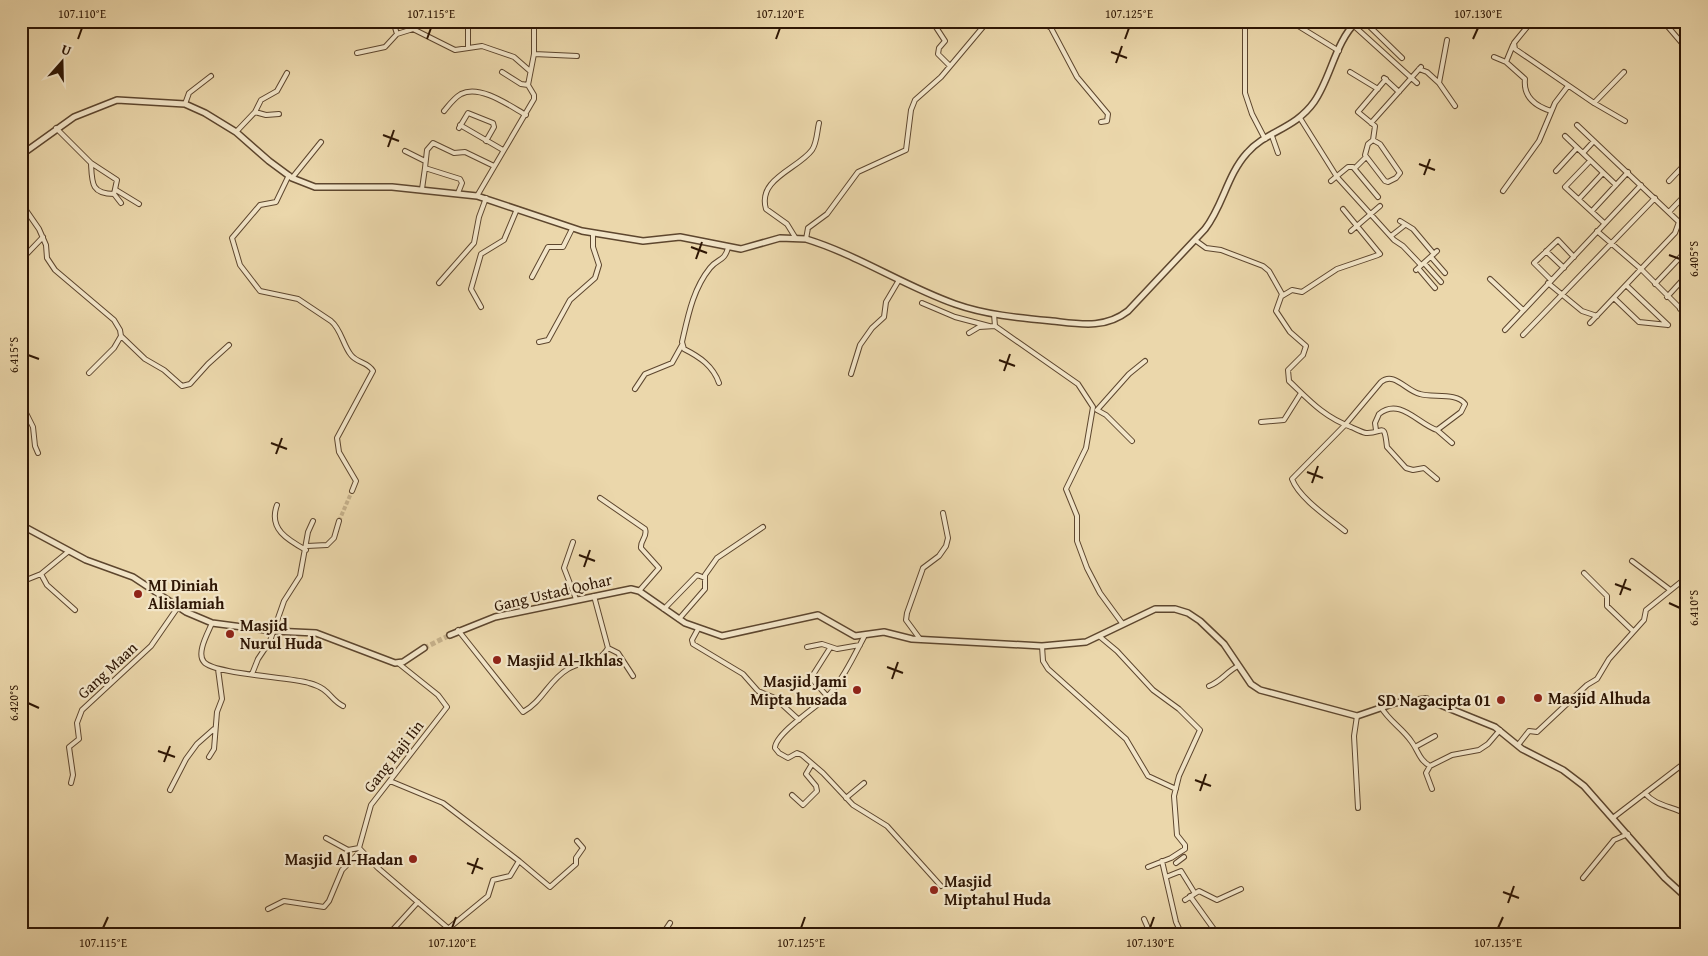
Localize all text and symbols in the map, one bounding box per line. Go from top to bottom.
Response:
text: 107.110°E [58,5,106,22]
text: 107.115°E [407,5,455,22]
text: 107.120°E [756,5,804,22]
text: 107.125°E [1105,5,1153,22]
text: 107.130°E [1454,5,1502,22]
north arrow [38,38,88,88]
text: U [59,39,75,61]
text: 6.405°S [1685,241,1702,277]
text: 6.415°S [5,337,22,373]
street label: Gang Ustad Qohar [492,567,615,617]
place label: MI Diniah Alislamiah [148,573,225,615]
marker: MI Diniah Alislamiah [132,588,144,600]
text: 6.410°S [1685,590,1702,626]
place label: Masjid Nurul Huda [240,613,323,655]
marker: Masjid Nurul Huda [224,628,236,640]
street label: Gang Maan [72,636,143,704]
place label: Masjid Al-Ikhlas [507,648,623,672]
marker: Masjid Al-Ikhlas [491,654,503,666]
place label: Masjid Jami Mipta husada [750,669,848,711]
marker: Masjid Jami Mipta husada [851,684,863,696]
text: 6.420°S [5,685,22,721]
place label: Masjid Alhuda [1548,686,1651,710]
place label: SD Nagacipta 01 [1377,688,1491,712]
marker: Masjid Alhuda [1532,692,1544,704]
marker: SD Nagacipta 01 [1495,694,1507,706]
street label: Gang Haji Iin [357,715,429,797]
place label: Masjid Al-Hadan [285,847,404,871]
marker: Masjid Al-Hadan [407,853,419,865]
place label: Masjid Miptahul Huda [944,869,1052,911]
marker: Masjid Miptahul Huda [928,884,940,896]
text: 107.115°E [79,934,127,951]
text: 107.120°E [428,934,476,951]
text: 107.125°E [777,934,825,951]
text: 107.130°E [1126,934,1174,951]
text: 107.135°E [1474,934,1522,951]

